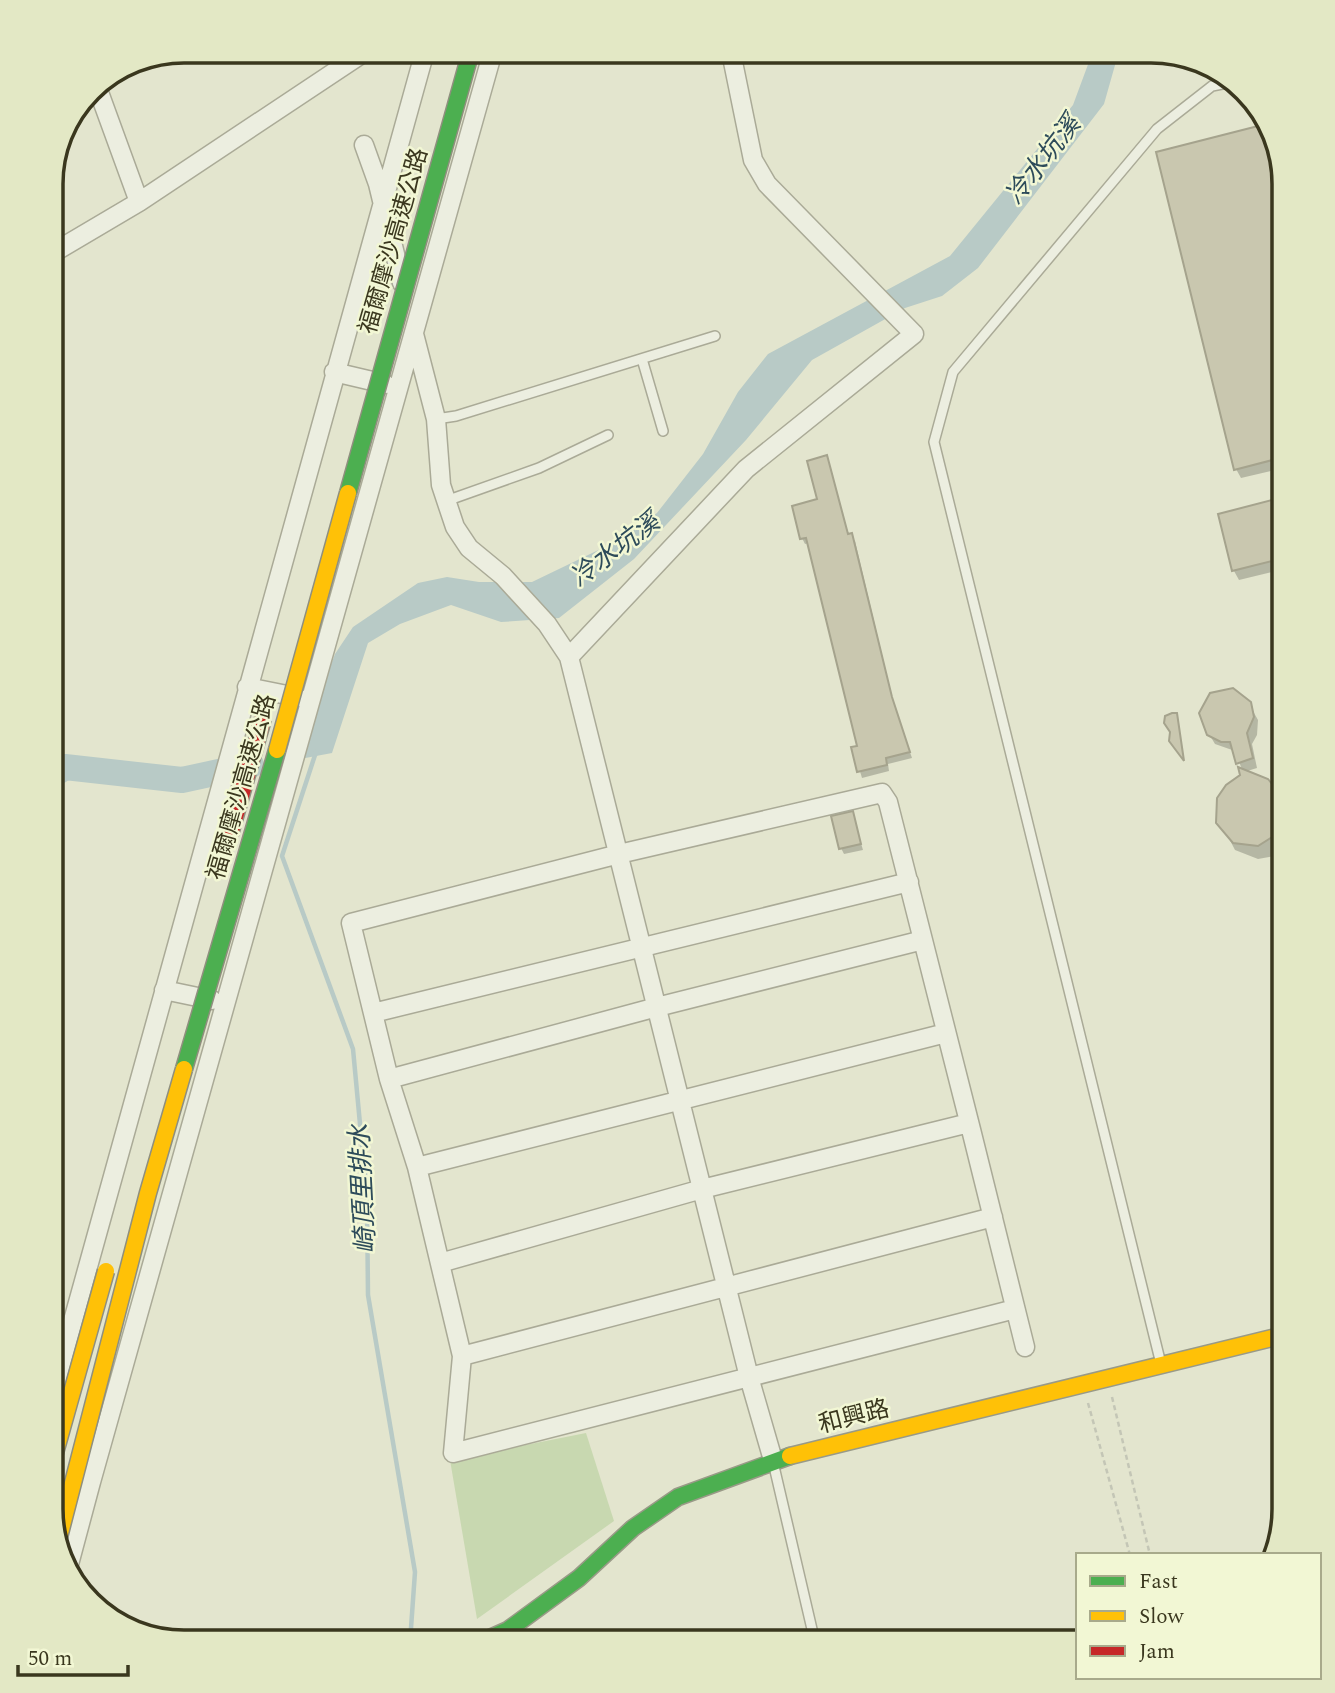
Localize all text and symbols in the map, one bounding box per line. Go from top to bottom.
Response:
water label: 冷水坑溪 [995,104,1093,213]
street label: 福爾摩沙高速公路 [350,144,438,338]
water label: 冷水坑溪 [561,500,672,597]
street label: 福爾摩沙高速公路 [198,690,286,884]
water label: 崎頂里排水 [340,1122,386,1255]
street label: 和興路 [815,1391,893,1443]
legend [1076,1553,1321,1679]
text: Fast [1139,1566,1178,1598]
text: Slow [1139,1601,1185,1633]
scale bar [18,1634,128,1678]
text: Jam [1139,1636,1175,1668]
text: 50 m [28,1643,72,1675]

